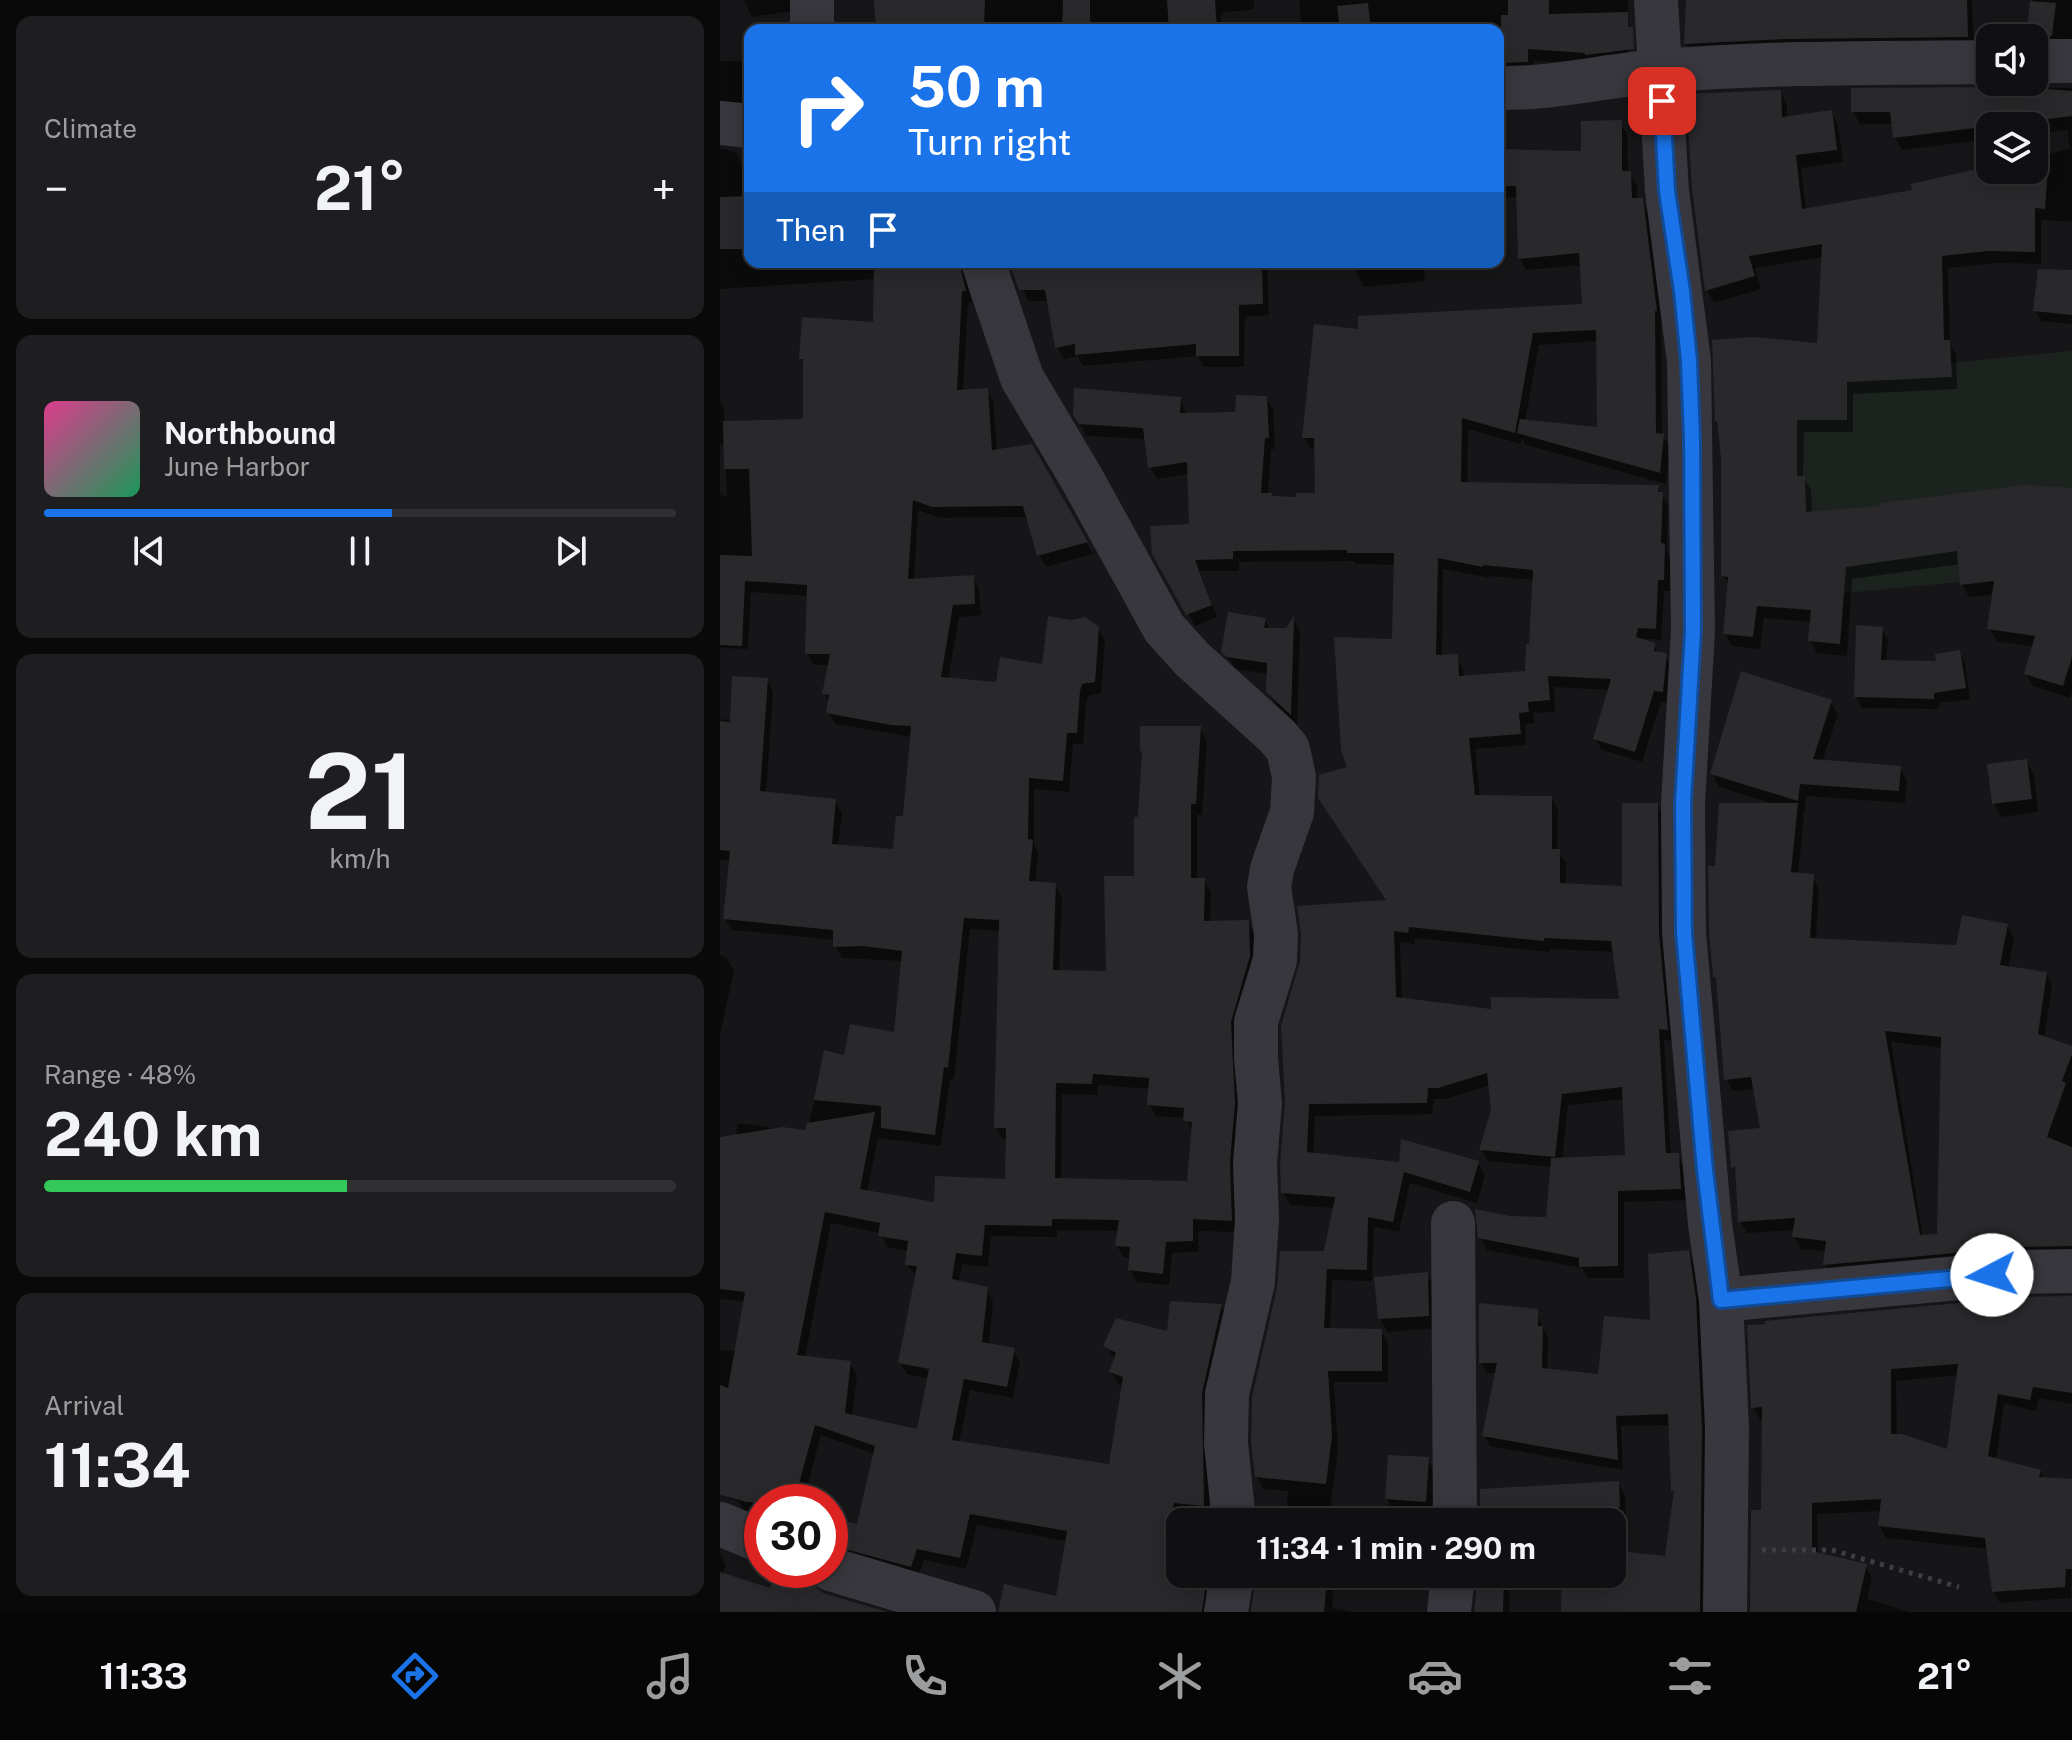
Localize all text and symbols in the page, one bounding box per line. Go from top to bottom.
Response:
map controls [1976,24,2048,184]
button: sound [1976,24,2048,96]
text: 50 m [908,54,1045,120]
icon: right [776,56,880,160]
pin [1628,67,1696,135]
icon: arrive [1640,79,1684,123]
button: layers [1976,112,2048,184]
text: Climate [44,113,137,144]
text: Turn right [908,121,1071,163]
text: 21° [314,153,406,224]
text: − [44,163,68,215]
text: + [652,163,676,215]
icon: arrive [861,208,905,252]
text: Then [776,212,845,248]
text: Northbound [164,415,336,451]
text: June Harbor [164,451,310,482]
icon: previous [127,529,171,573]
icon: pause [338,529,382,573]
icon: next [549,529,593,573]
text: 21 [305,730,415,852]
text: km/h [329,843,391,874]
text: Range · 48% [44,1059,196,1090]
text: 240 km [44,1099,262,1170]
position arrow [1950,1233,2034,1317]
text: Arrival [44,1390,124,1421]
text: 11:34 [44,1430,191,1501]
speed limit sign: 30 [744,1484,848,1588]
text: 11:34 · 1 min · 290 m [1256,1530,1536,1566]
icon: directions [387,1648,443,1704]
icon: music [642,1648,698,1704]
icon: phone [897,1648,953,1704]
icon: climate [1152,1648,1208,1704]
icon: car [1407,1648,1463,1704]
icon: filters [1662,1648,1718,1704]
text: 11:33 [100,1655,188,1697]
text: 21° [1917,1655,1972,1697]

